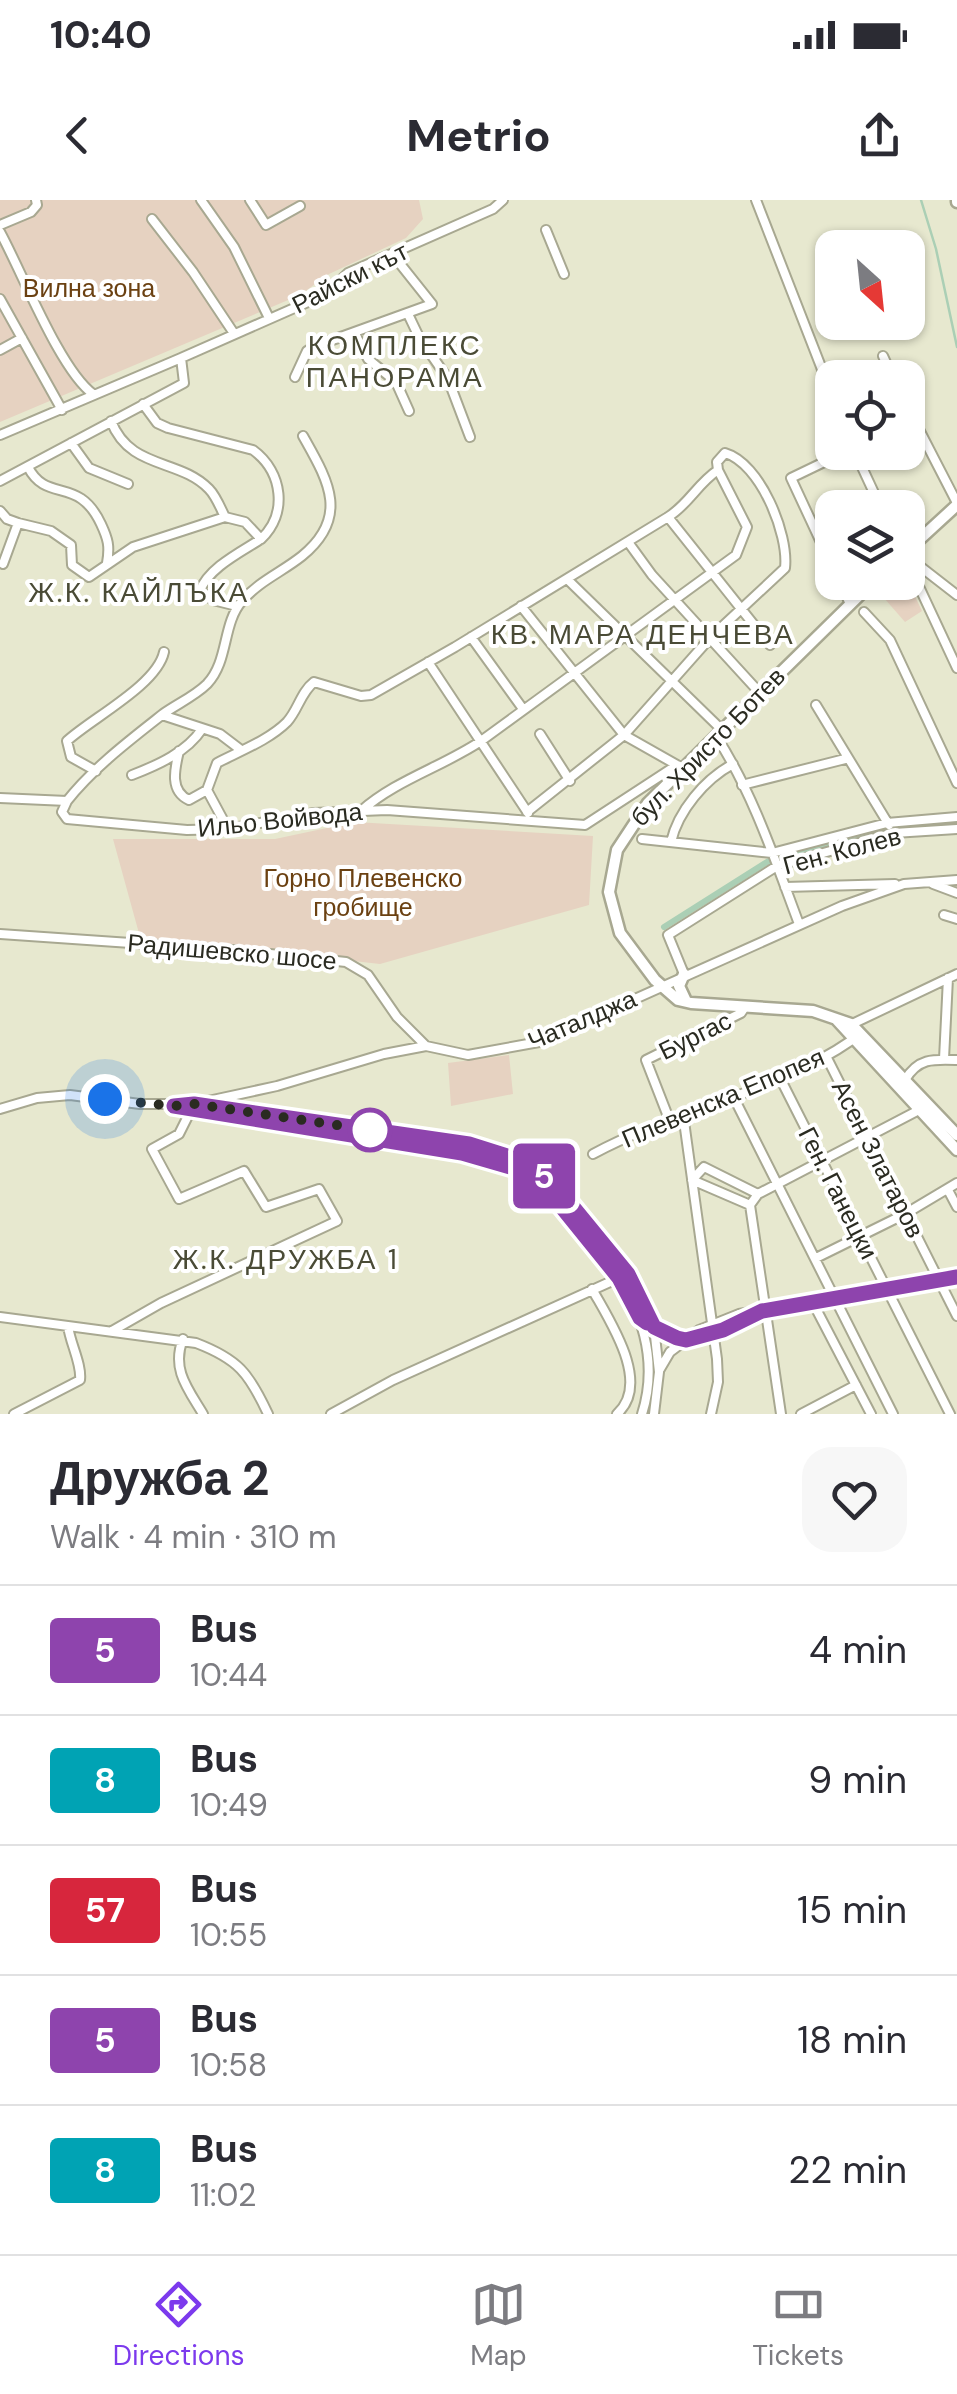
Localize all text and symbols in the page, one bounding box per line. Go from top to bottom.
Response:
text: 10:40 [50,10,152,60]
text: Metrio [406,106,551,165]
icon: back [50,108,105,163]
icon: share [852,108,907,163]
north arrow [815,230,925,340]
map controls [815,230,925,600]
street label: Райски кът [286,234,414,321]
park label: Вилна зона [23,272,155,305]
district label: КОМПЛЕКС ПАНОРАМА [306,327,484,396]
button: locate [815,360,925,470]
button: layers [815,490,925,600]
district label: Ж.К. КАЙЛЪКА [28,574,250,611]
district label: КВ. МАРА ДЕНЧЕВА [491,616,795,653]
street label: бул. Христо Ботев [624,660,792,834]
street label: Ильо Войвода [196,795,364,845]
street label: Ген. Колев [779,819,905,883]
park label: Горно Плевенско гробище [264,862,462,924]
street label: Радишевско шосе [126,926,338,978]
street label: Чаталджа [523,982,641,1058]
street label: Бургас [653,1004,737,1068]
street label: Плевенска Епопея [617,1040,829,1156]
your location [80,1074,130,1124]
street label: Асен Златаров [824,1075,932,1243]
unlabelled marker [349,1109,391,1151]
street label: Ген. Ганецки [791,1121,885,1265]
line badge: 5 [512,1144,576,1208]
text: 5 [533,1153,555,1199]
district label: Ж.К. ДРУЖБА 1 [173,1241,399,1278]
text: Дружба 2 [50,1447,270,1510]
button: heart [802,1447,907,1552]
text: Walk · 4 min · 310 m [50,1516,337,1558]
text: Bus [190,1604,258,1654]
text: 4 min [809,1625,907,1675]
text: 5 [94,1627,116,1673]
text: 10:44 [190,1654,267,1696]
text: Bus [190,1734,258,1784]
text: 9 min [808,1755,907,1805]
text: 8 [94,1757,116,1803]
text: 10:49 [190,1784,268,1826]
text: Bus [190,1864,258,1914]
text: 15 min [797,1885,907,1935]
text: 57 [85,1887,125,1933]
text: 10:55 [190,1914,267,1956]
text: Bus [190,1994,258,2044]
text: 18 min [797,2015,907,2065]
text: 5 [94,2017,116,2063]
text: 10:58 [190,2044,267,2086]
text: Bus [190,2124,258,2174]
text: 22 min [788,2145,907,2195]
text: 8 [94,2147,116,2193]
text: 11:02 [190,2174,256,2216]
tab: Directions [113,2277,245,2374]
tab: Map [470,2277,527,2374]
tab: Tickets [752,2277,844,2374]

